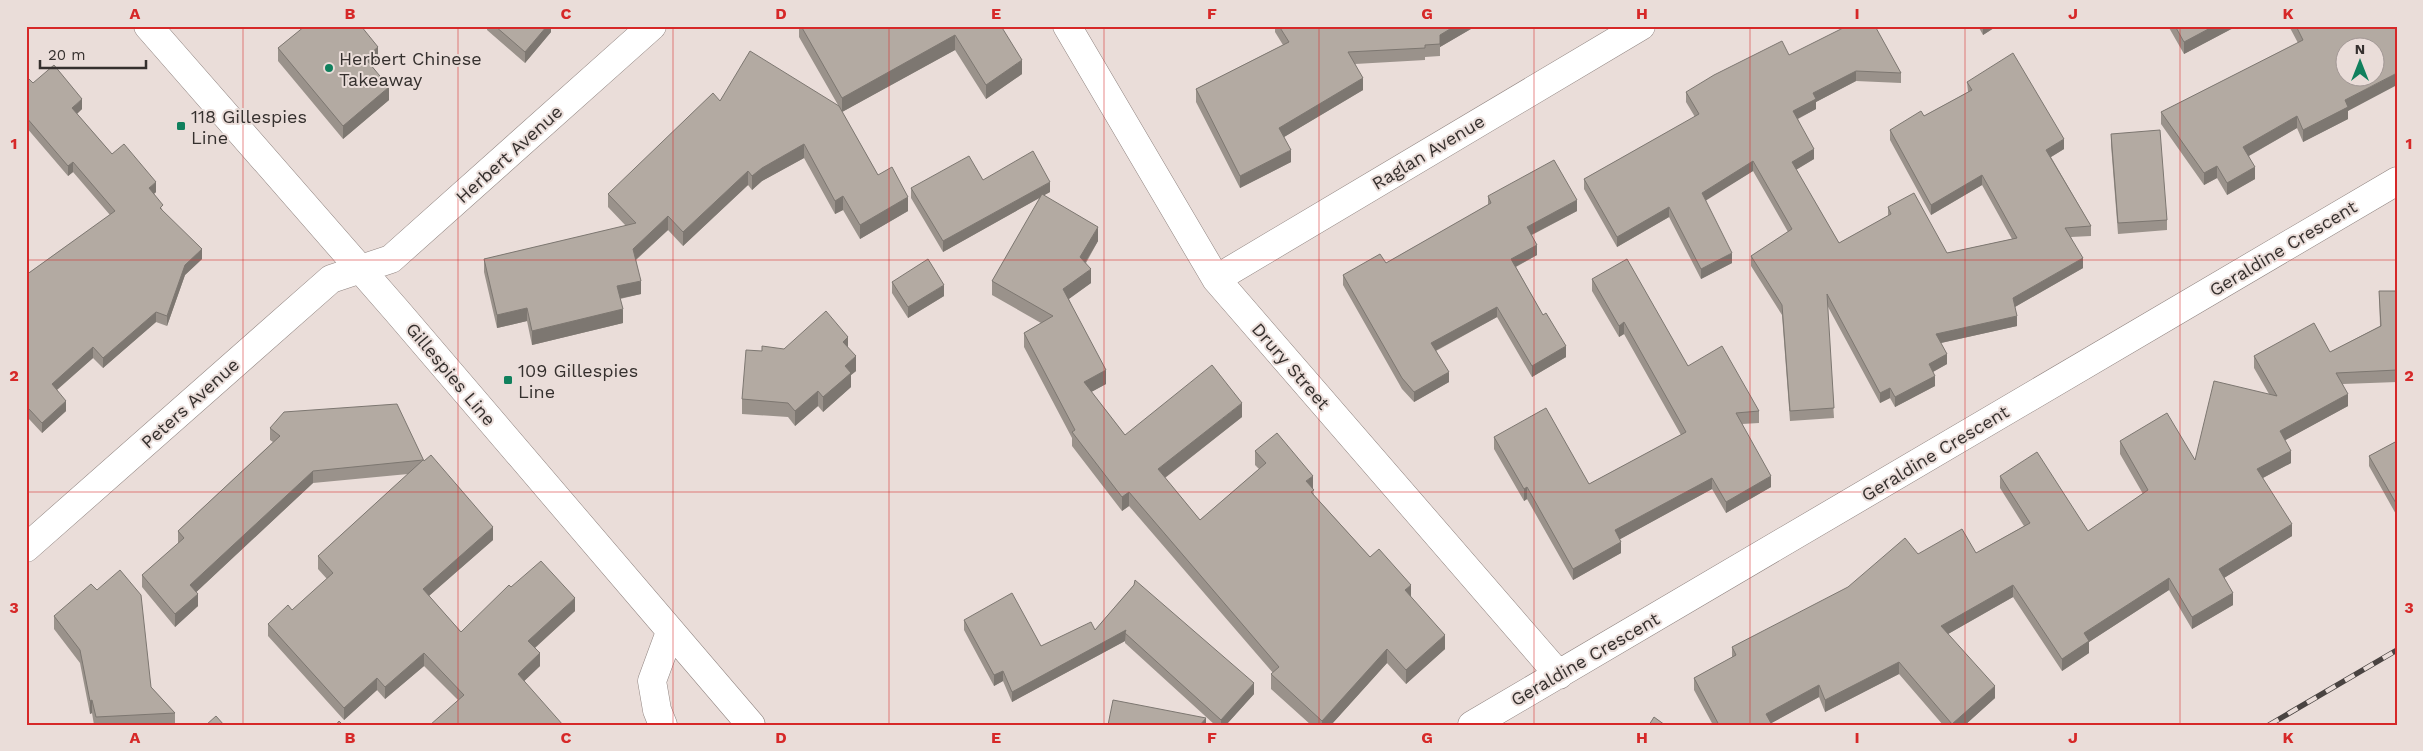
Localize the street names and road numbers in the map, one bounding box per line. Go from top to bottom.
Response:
street label: Herbert Avenue [451,101,567,207]
street label: Raglan Avenue [1368,110,1488,194]
street label: Geraldine Crescent [2205,195,2361,300]
street label: Gillespies Line [402,318,500,430]
street label: Drury Street [1248,318,1335,414]
street label: Peters Avenue [137,354,243,452]
street label: Geraldine Crescent [1857,400,2013,505]
street label: Geraldine Crescent [1507,608,1663,710]

